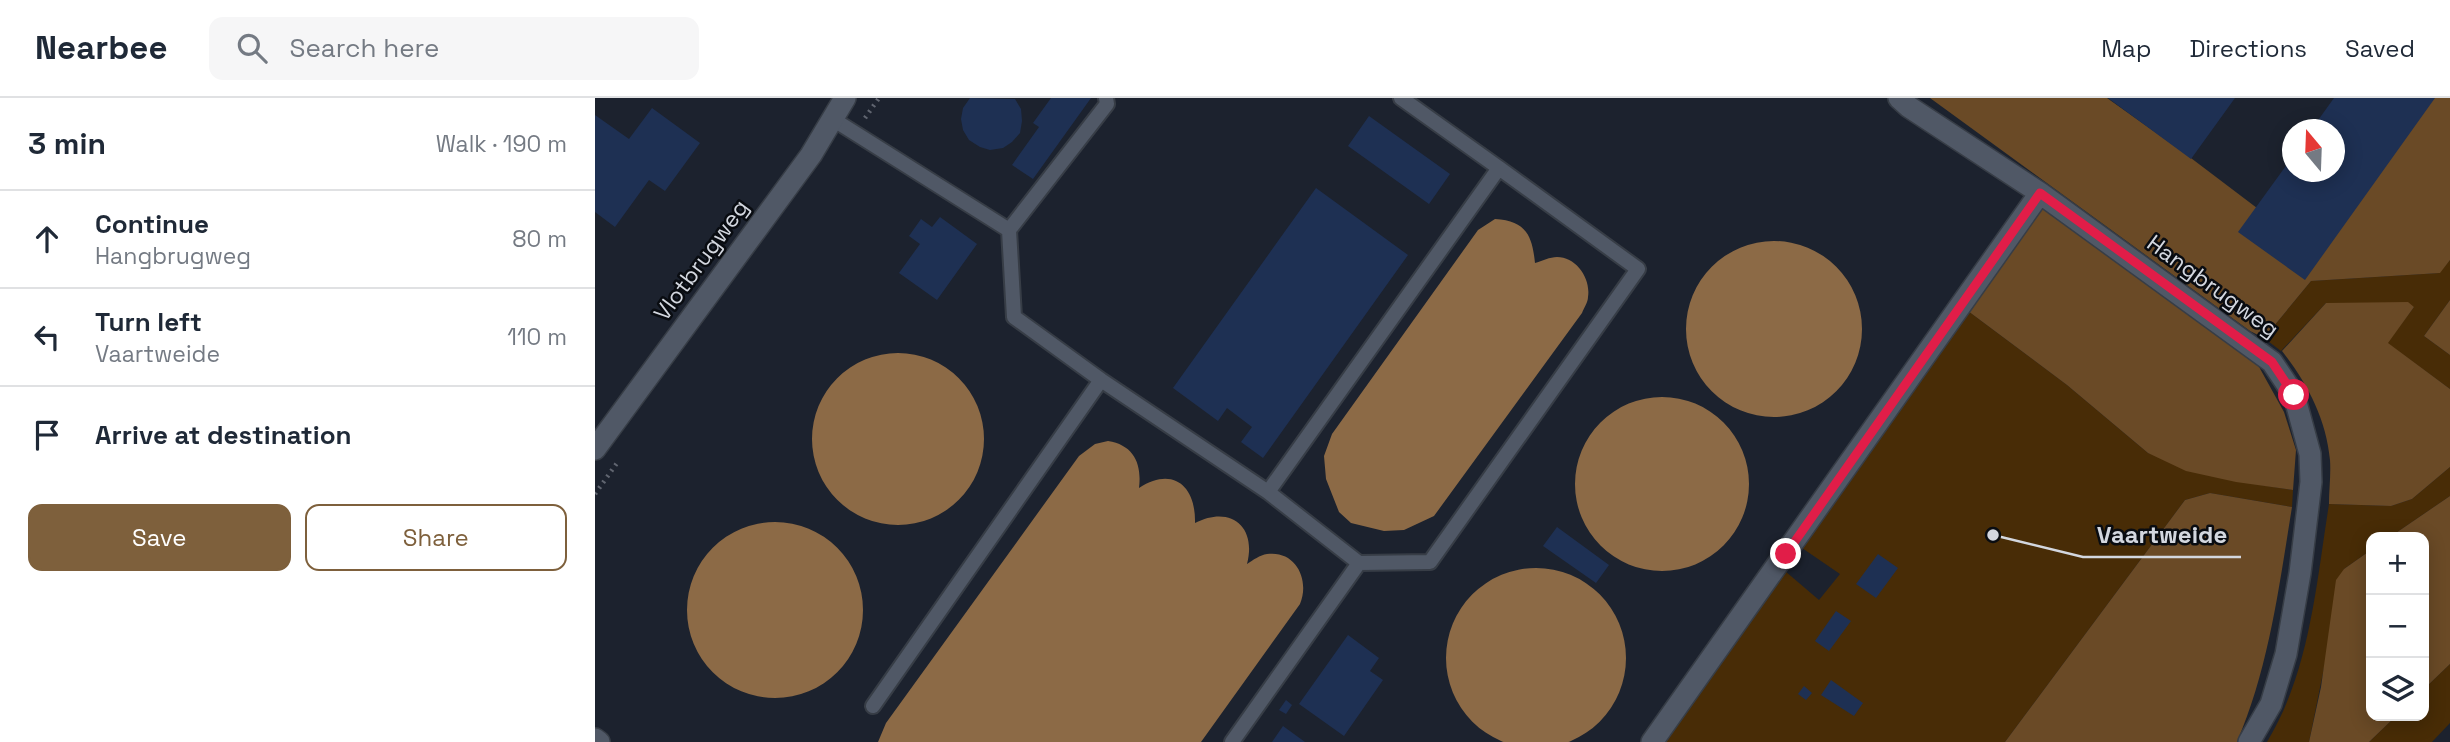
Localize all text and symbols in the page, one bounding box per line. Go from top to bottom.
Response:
search box [209,17,699,80]
text: Nearbee [35,27,167,69]
icon: search [233,29,271,67]
text: Search here [289,31,439,65]
text: Map [2101,33,2151,64]
text: Directions [2189,33,2307,64]
text: Saved [2345,33,2415,64]
north arrow [2282,119,2345,182]
text: 3 min [28,124,106,163]
text: Walk · 190 m [436,129,567,159]
street label: Vlotbrugweg [647,193,755,327]
text: Continue [95,207,209,241]
icon: ahead [28,220,66,258]
text: 80 m [512,224,567,254]
street label: Hangbrugweg [2141,228,2285,344]
text: Hangbrugweg [95,241,251,271]
text: Turn left [95,305,202,339]
icon: left [28,318,66,356]
text: 110 m [507,322,567,352]
text: Vaartweide [95,339,220,369]
route start [2278,379,2309,410]
icon: arrive [28,416,66,454]
text: Arrive at destination [95,418,352,452]
button: Save [28,504,291,571]
button: Share [305,504,567,571]
callout: Vaartweide [2083,512,2241,557]
text: Vaartweide [2097,519,2227,550]
map controls [2366,532,2429,721]
button: + [2366,532,2429,595]
route end [1770,538,1801,569]
button: − [2366,595,2429,658]
button: layers [2366,658,2429,721]

